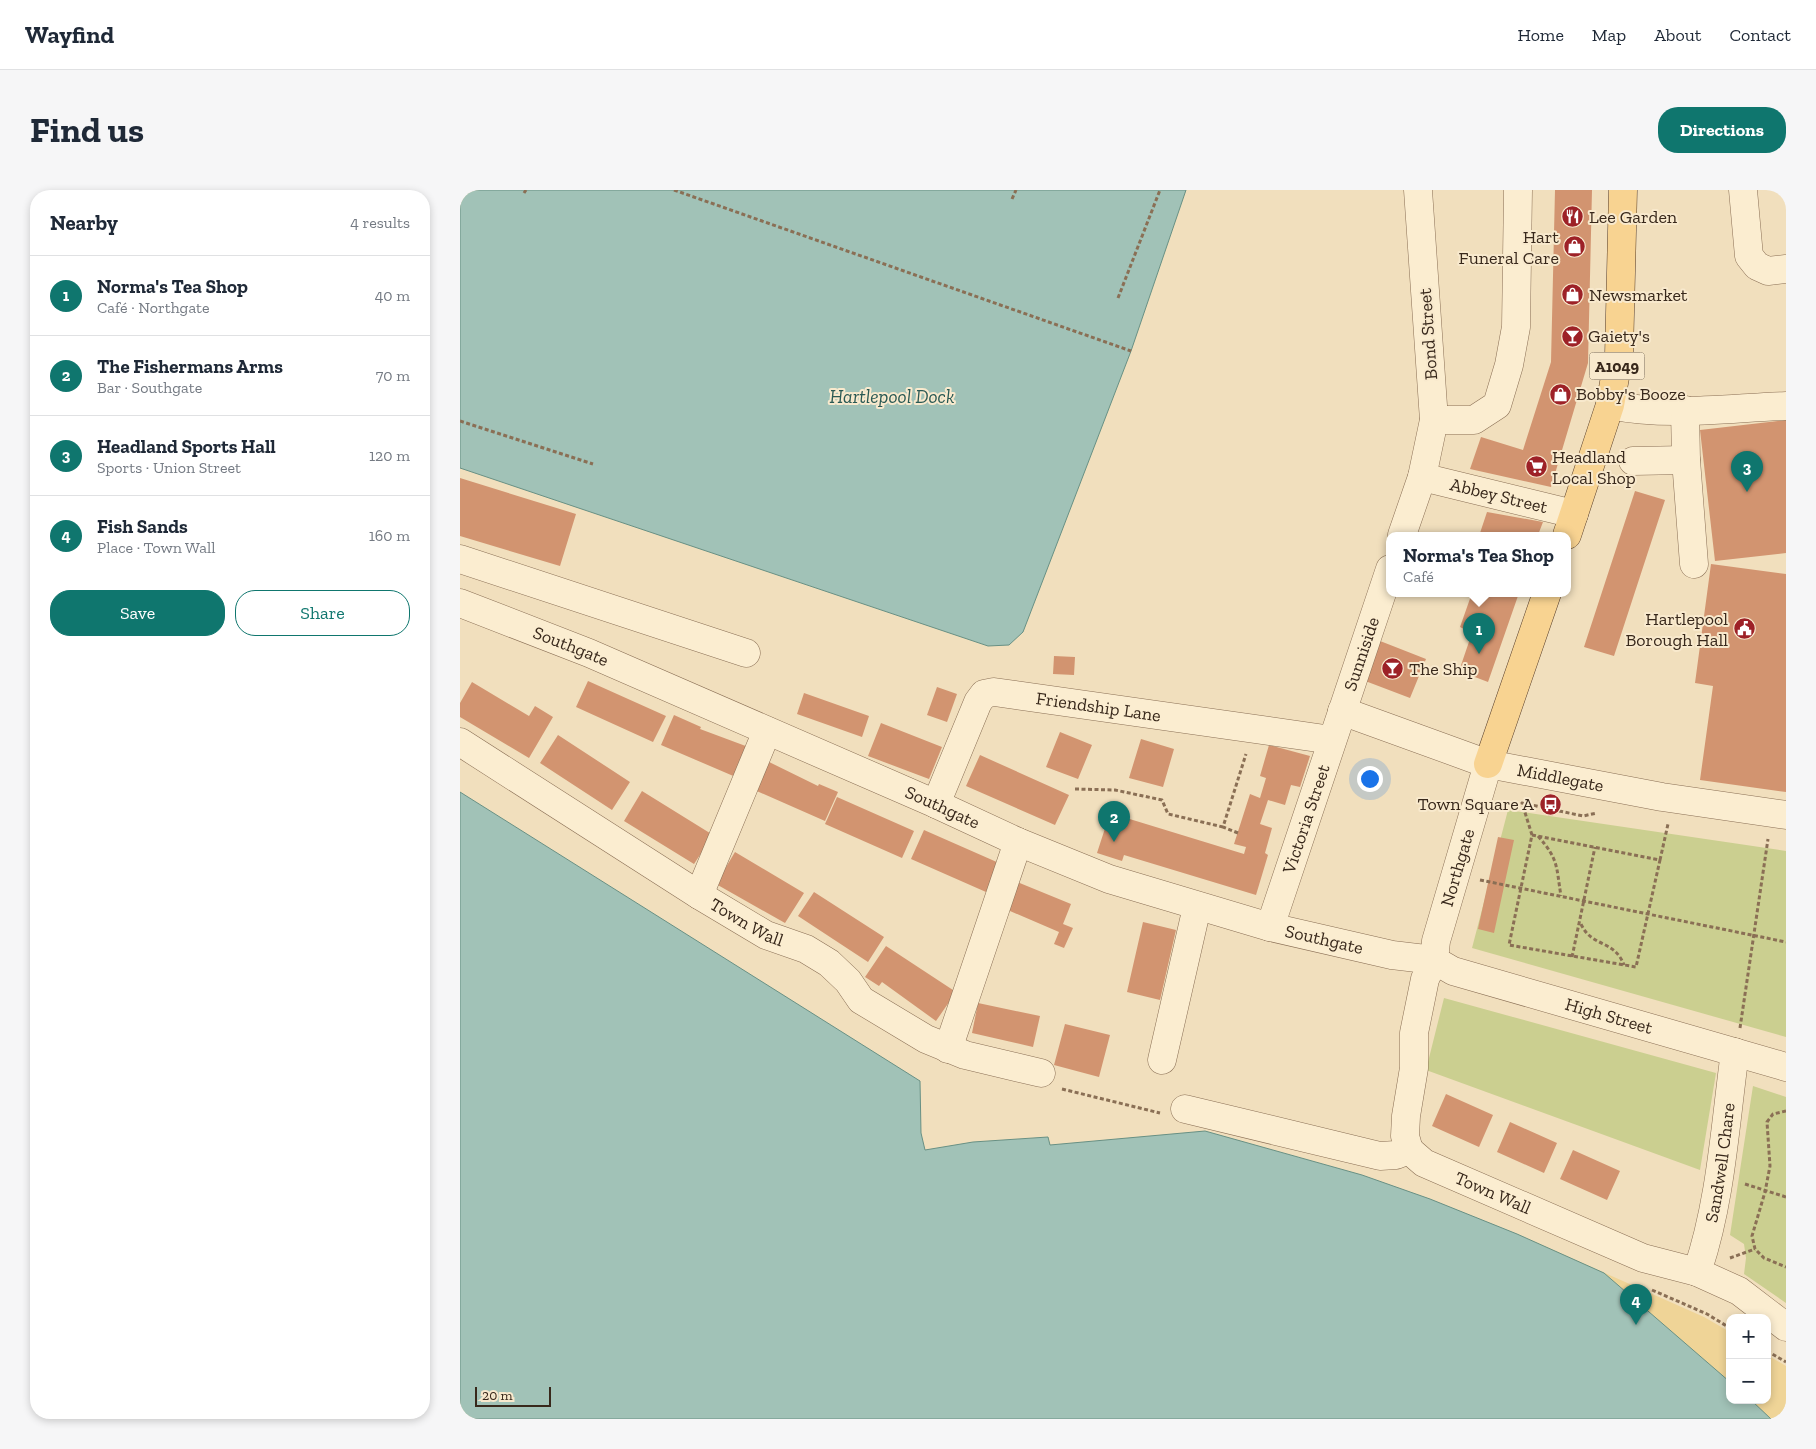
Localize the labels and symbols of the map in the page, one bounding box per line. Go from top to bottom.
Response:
restaurant icon: Lee Garden [1561,205,1585,229]
place label: Lee Garden [1589,206,1678,228]
place label: Hart Funeral Care [1459,226,1559,269]
shop icon: Hart Funeral Care [1563,235,1587,259]
shop icon: Newsmarket [1561,283,1585,307]
place label: Newsmarket [1589,284,1688,306]
street label: Bond Street [1414,287,1442,381]
bar icon: Gaiety's [1560,324,1584,348]
place label: Gaiety's [1588,325,1650,347]
road number: A1049 [1590,352,1644,380]
shop icon: Bobby's Booze [1548,382,1572,406]
place label: Bobby's Booze [1576,383,1686,405]
water label: Hartlepool Dock [830,385,954,408]
place label: Headland Local Shop [1552,446,1636,489]
pin: 3 [1731,451,1763,492]
supermarket icon: Headland Local Shop [1524,455,1548,479]
street label: Abbey Street [1448,473,1550,518]
place label: Hartlepool Borough Hall [1625,608,1728,651]
pin: 1 [1463,613,1495,654]
street label: Sunniside [1339,614,1384,694]
public building icon: Hartlepool Borough Hall [1732,617,1756,641]
street label: Southgate [530,621,612,671]
bar icon: The Ship [1381,657,1405,681]
place label: The Ship [1409,658,1477,680]
street label: Friendship Lane [1035,687,1162,727]
street label: Middlegate [1515,759,1606,797]
street label: Victoria Street [1277,761,1335,877]
your location [1357,766,1383,792]
street label: Southgate [902,781,983,834]
bus stop icon: Town Square A [1538,792,1562,816]
place label: Town Square A [1418,793,1534,815]
pin: 2 [1098,801,1130,842]
street label: Northgate [1436,826,1479,909]
street label: Town Wall [706,893,787,951]
street label: Southgate [1283,920,1365,959]
street label: High Street [1563,993,1655,1039]
street label: Sandwell Chare [1700,1102,1740,1225]
street label: Town Wall [1451,1167,1535,1219]
pin: 4 [1620,1284,1652,1325]
scale bar [475,1384,551,1407]

